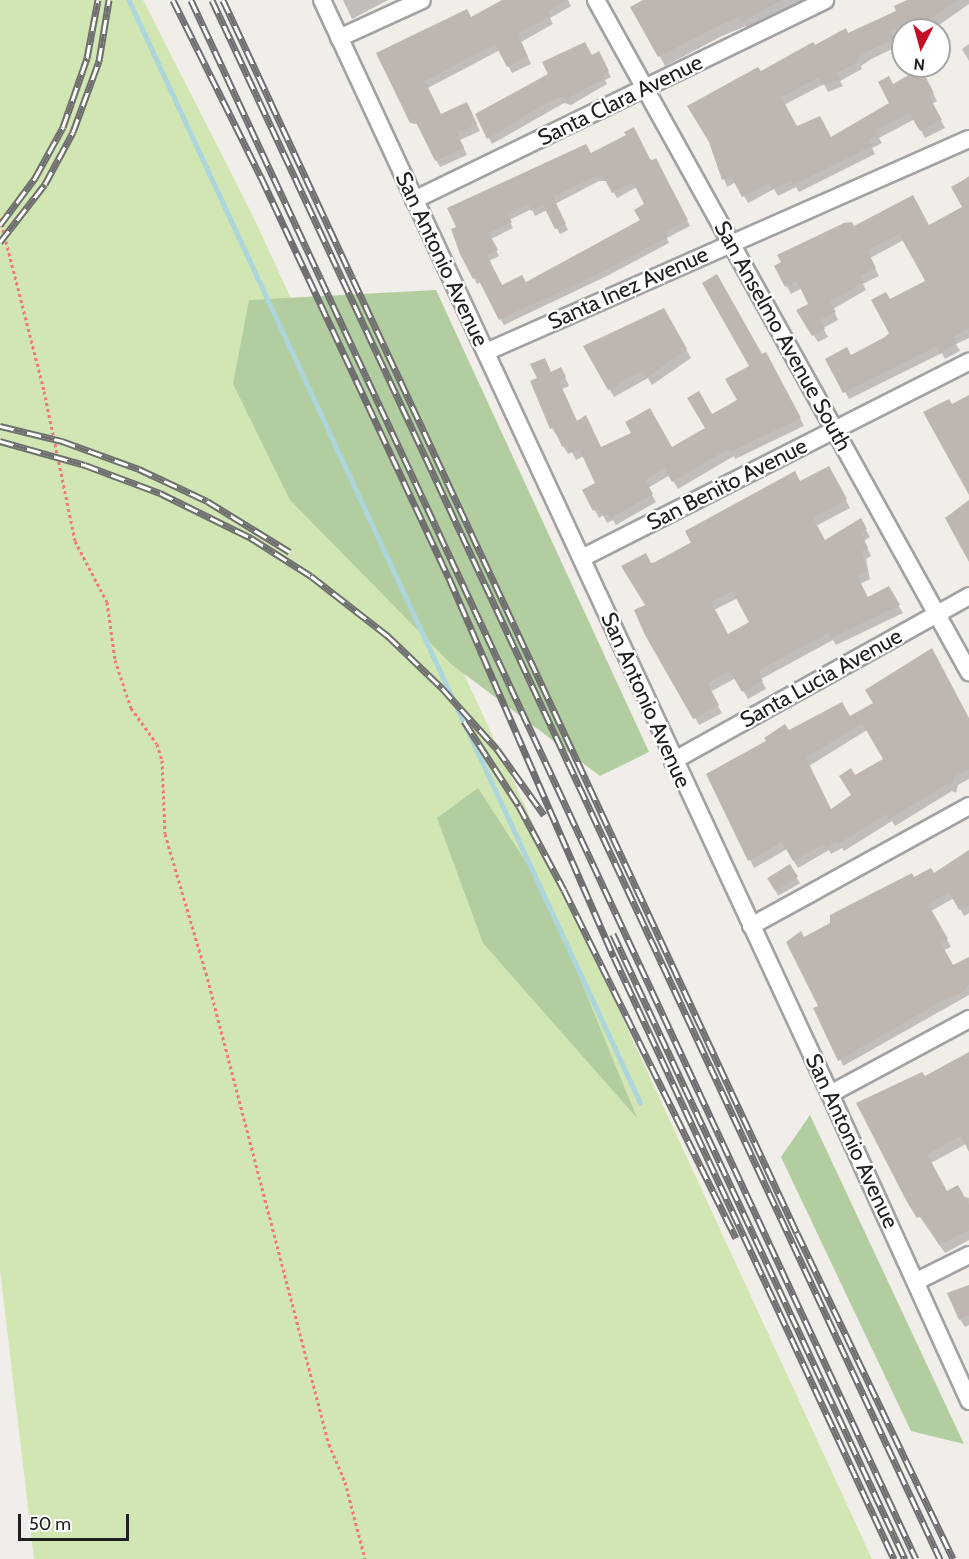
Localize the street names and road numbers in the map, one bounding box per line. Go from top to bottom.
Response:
street label: Santa Clara Avenue [533,49,707,151]
street label: San Antonio Avenue [390,168,494,350]
street label: San Anselmo Avenue South [709,216,857,456]
street label: Santa Inez Avenue [544,241,712,335]
street label: San Benito Avenue [643,432,811,536]
street label: San Antonio Avenue [595,608,697,792]
street label: Santa Lucia Avenue [736,623,906,733]
street label: San Antonio Avenue [800,1050,904,1232]

